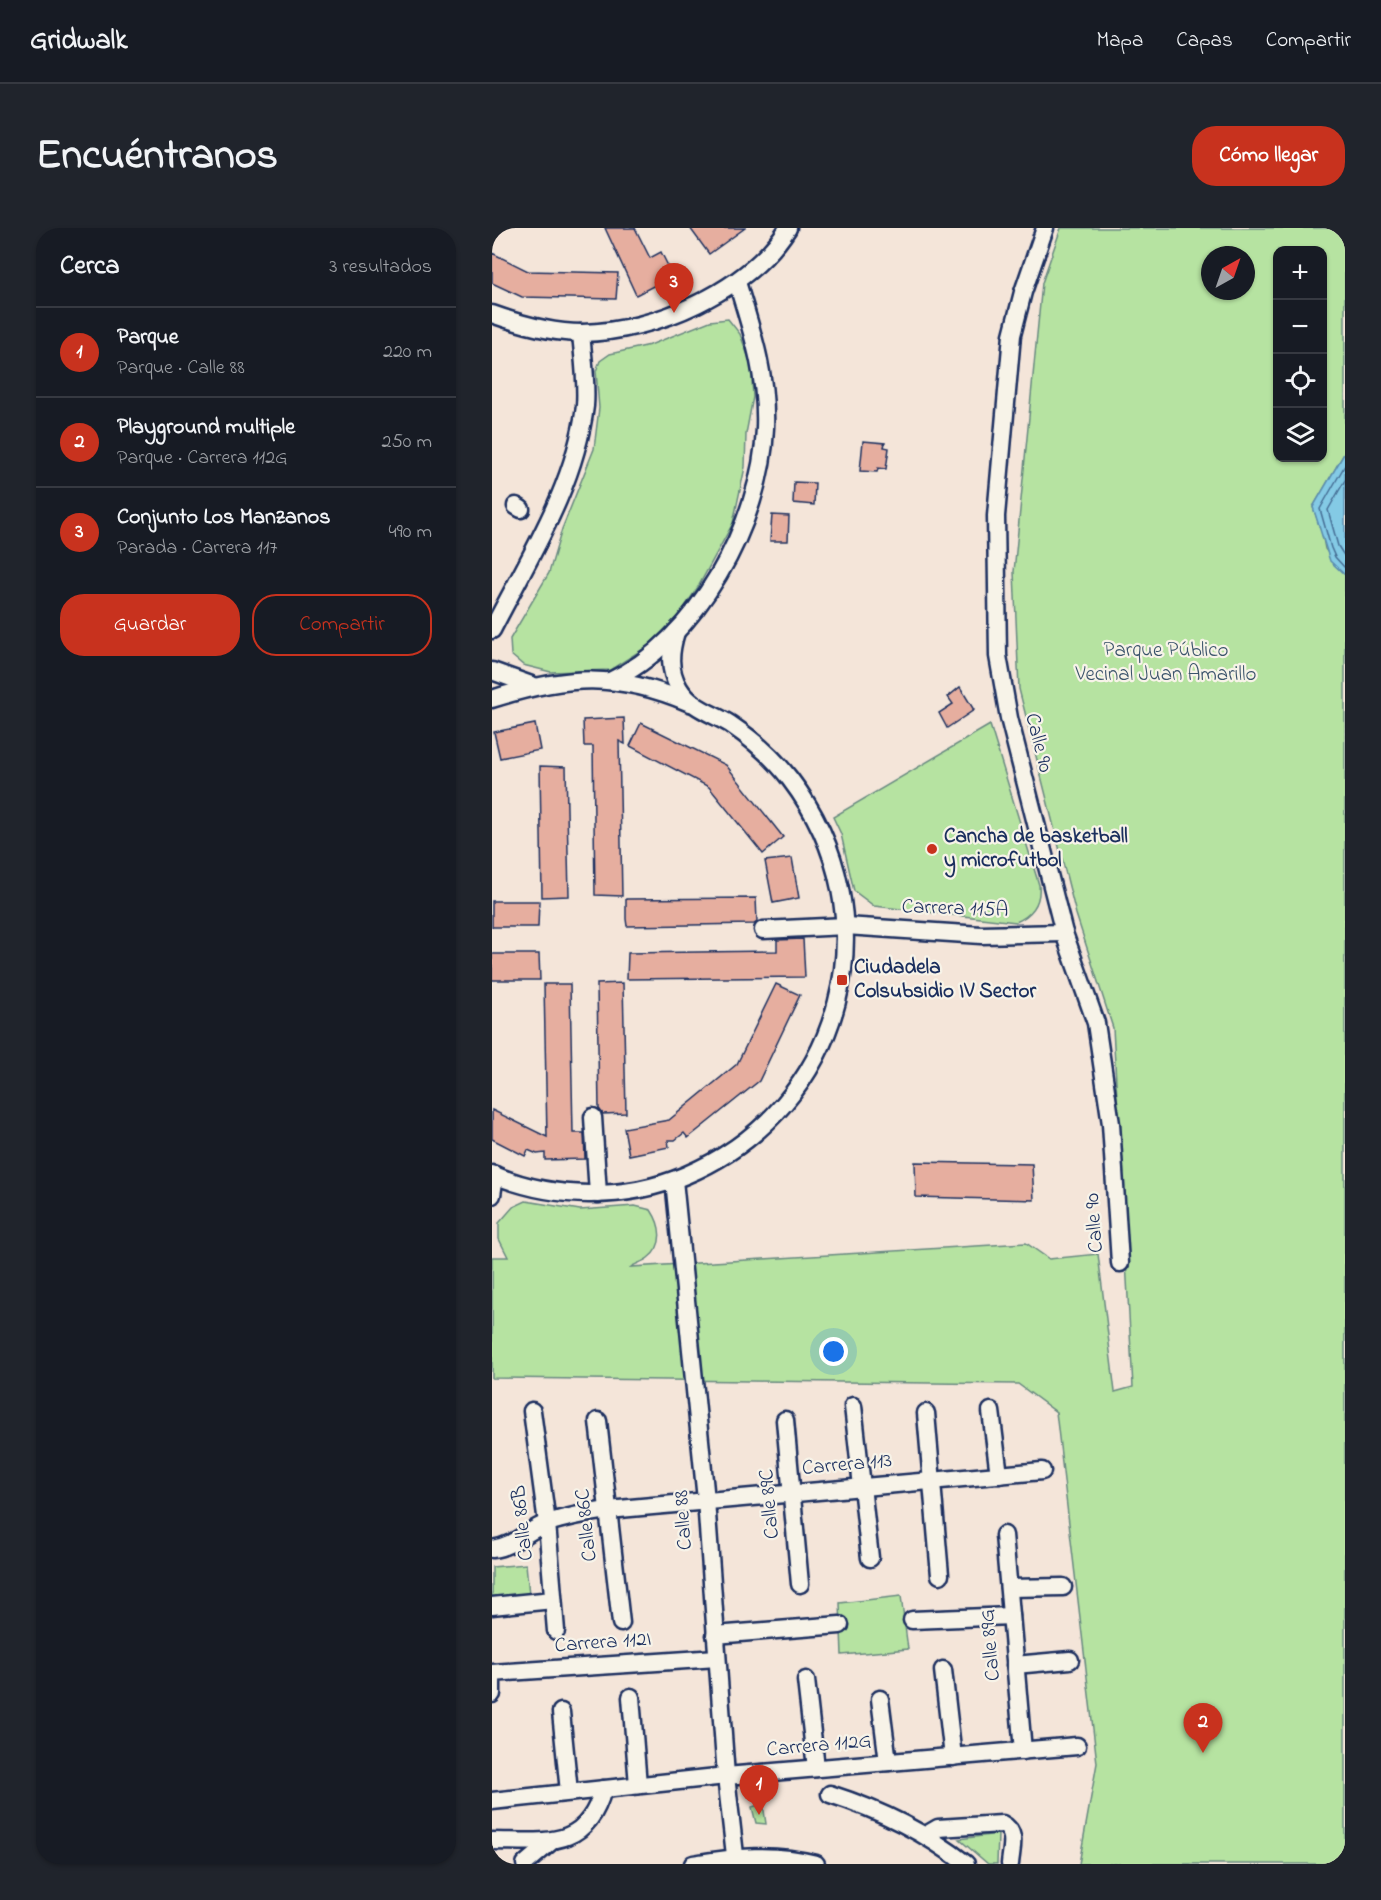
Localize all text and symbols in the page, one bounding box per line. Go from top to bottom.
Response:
text: Gridwalk [30,21,127,62]
text: Mapa [1096,26,1143,56]
text: Capas [1176,26,1233,56]
text: Compartir [1266,26,1351,56]
text: Encuéntranos [36,126,278,187]
button: Cómo llegar [1192,126,1345,186]
north arrow [1201,246,1255,300]
map controls [1273,246,1327,462]
button: + [1273,246,1327,300]
text: Cerca [60,248,120,286]
text: 3 resultados [329,253,432,282]
pin: 3 [654,264,693,313]
button: − [1273,300,1327,354]
text: Parque [117,322,179,354]
text: 1 [76,338,83,367]
text: 220 m [383,338,432,367]
text: Parque · Calle 88 [117,354,245,383]
button: locate [1273,354,1327,408]
button: layers [1273,408,1327,462]
text: Playground multiple [117,412,295,444]
text: 2 [75,428,84,457]
text: 250 m [381,428,432,457]
text: Parque · Carrera 112G [117,444,288,473]
text: Conjunto Los Manzanos [117,502,330,534]
text: 3 [75,518,84,547]
text: 490 m [389,518,432,547]
text: Parada · Carrera 117 [117,534,278,563]
button: Guardar [60,594,240,656]
button: Compartir [252,594,432,656]
park label: Parque Público Vecinal Juan Amarillo [1075,636,1256,690]
street label: Calle 90 [1016,710,1060,776]
place label: Cancha de basketball y microfutbol [944,822,1128,878]
marker: Cancha de basketball y microfutbol [925,842,939,856]
street label: Carrera 115A [901,892,1009,926]
place label: Ciudadela Colsubsidio IV Sector [854,953,1037,1007]
marker: Ciudadela Colsubsidio IV Sector [835,973,849,987]
street label: Calle 90 [1078,1192,1112,1254]
your location [819,1337,848,1366]
street label: Carrera 113 [801,1446,893,1484]
street label: Calle 89C [752,1468,788,1540]
street label: Calle 86B [504,1484,542,1562]
street label: Calle 86C [568,1487,606,1563]
street label: Calle 88 [667,1489,701,1551]
street label: Calle 89G [973,1608,1009,1682]
street label: Carrera 112I [554,1625,652,1661]
pin: 2 [1184,1704,1222,1753]
street label: Carrera 112G [765,1726,873,1766]
pin: 1 [740,1766,778,1815]

